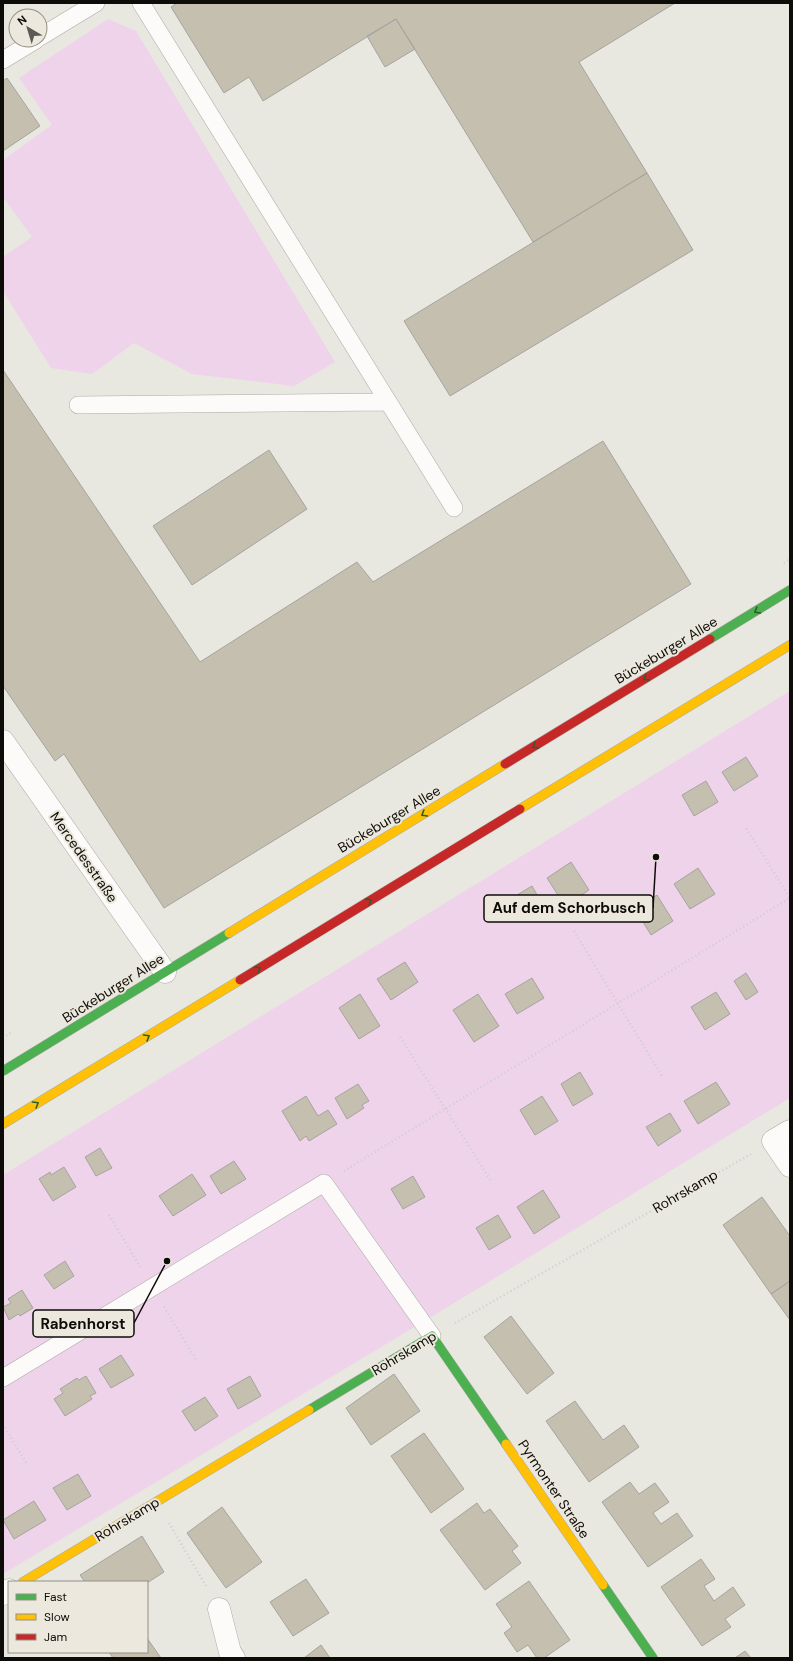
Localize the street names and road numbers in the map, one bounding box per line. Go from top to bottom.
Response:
street label: Bückeburger Allee [611,612,721,688]
street label: Bückeburger Allee [334,781,444,857]
street label: Mercedesstraße [46,808,122,906]
street label: Bückeburger Allee [59,949,167,1027]
street label: Rohrskamp [649,1165,721,1217]
street label: Rohrskamp [368,1327,440,1379]
street label: Pyrmonter Straße [514,1436,594,1542]
street label: Rohrskamp [91,1493,163,1545]

